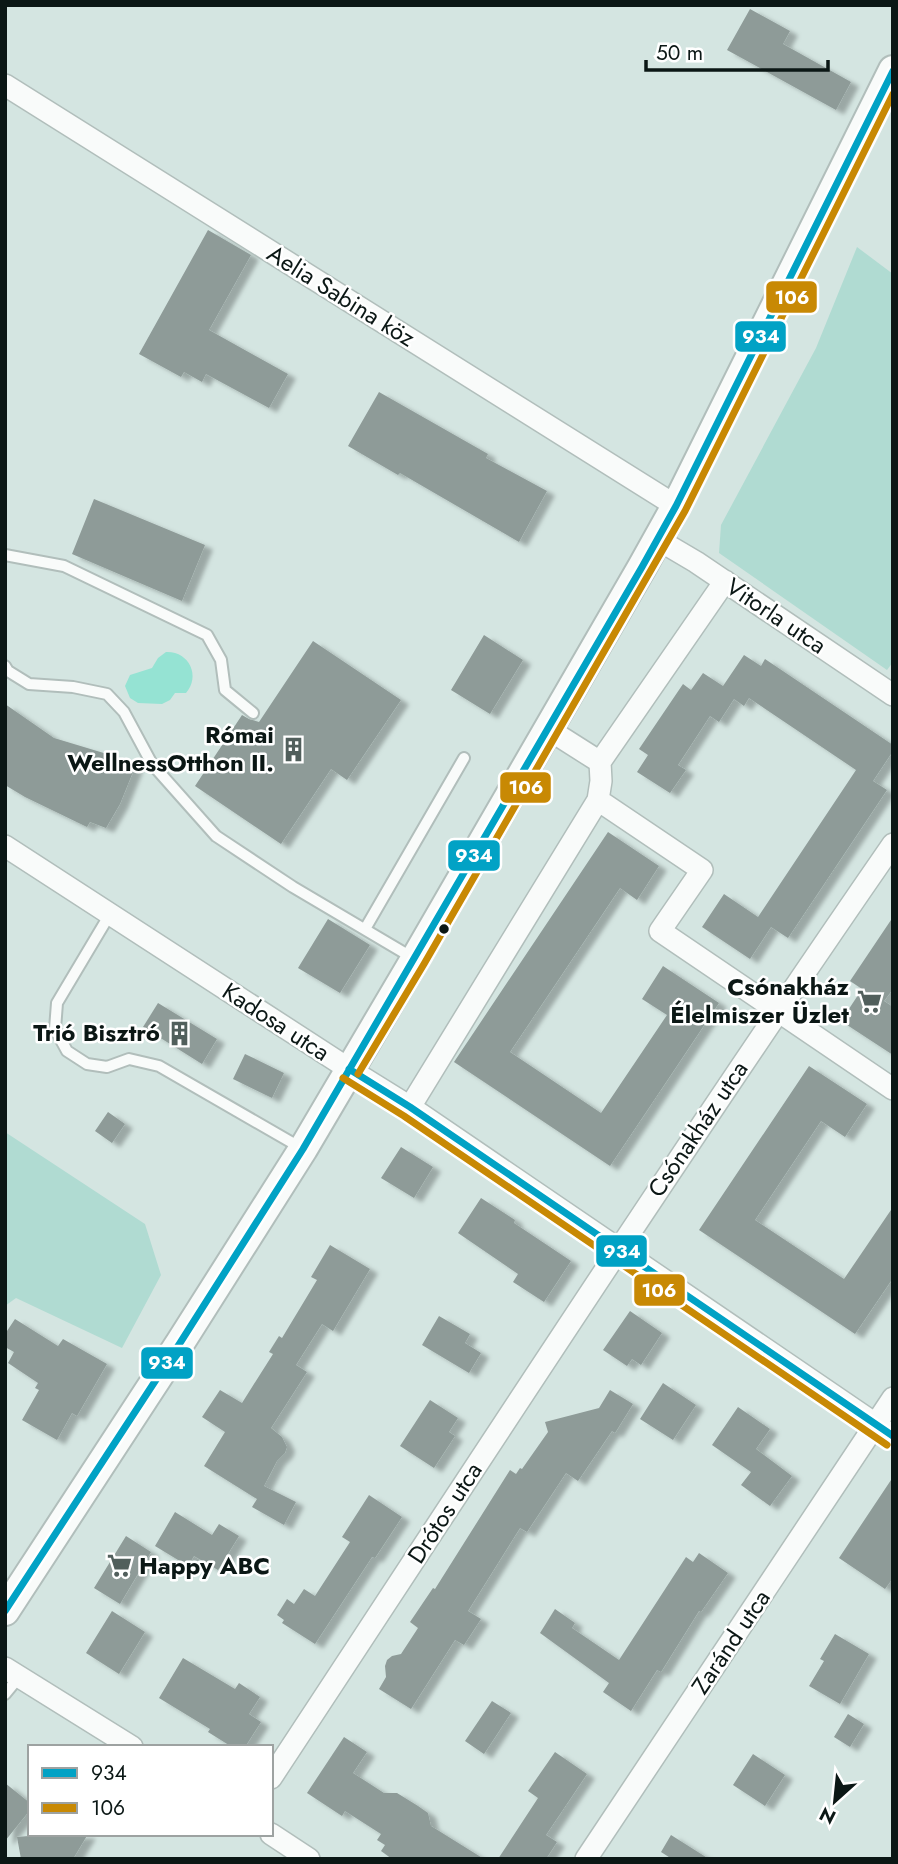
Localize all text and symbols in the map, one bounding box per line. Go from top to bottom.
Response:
scale bar [646,28,828,72]
text: 50 m [656,38,703,68]
street label: Aelia Sabina köz [260,236,422,355]
line badge: 106 [765,280,818,314]
text: 106 [775,284,809,311]
line badge: 934 [734,320,787,353]
text: 934 [742,323,780,350]
street label: Vitorla utca [719,569,834,662]
place label: Római WellnessOtthon II. [67,717,274,780]
building icon: Római WellnessOtthon II. [280,735,308,763]
line badge: 106 [499,771,552,804]
text: 106 [509,774,543,801]
line badge: 934 [447,839,501,872]
text: 934 [455,842,493,869]
unlabelled marker [437,922,451,936]
place label: Csónakház Élelmiszer Üzlet [670,969,849,1032]
street label: Kadosa utca [216,974,337,1069]
supermarket icon: Csónakház Élelmiszer Üzlet [855,987,883,1015]
place label: Trió Bisztró [33,1015,160,1050]
building icon: Trió Bisztró [166,1019,194,1047]
street label: Csónakház utca [639,1054,756,1204]
line badge: 934 [595,1234,648,1268]
text: 934 [603,1238,641,1265]
line badge: 106 [633,1273,686,1307]
text: 106 [642,1277,676,1304]
line badge: 934 [140,1346,194,1380]
text: 934 [148,1349,186,1376]
street label: Drótos utca [399,1455,490,1570]
place label: Happy ABC [139,1548,270,1583]
supermarket icon: Happy ABC [105,1552,133,1580]
street label: Zaránd utca [683,1582,778,1701]
legend [28,1745,273,1836]
text: 934 [91,1758,127,1788]
north arrow [800,1766,870,1836]
text: 106 [91,1793,125,1823]
text: N [815,1800,840,1831]

